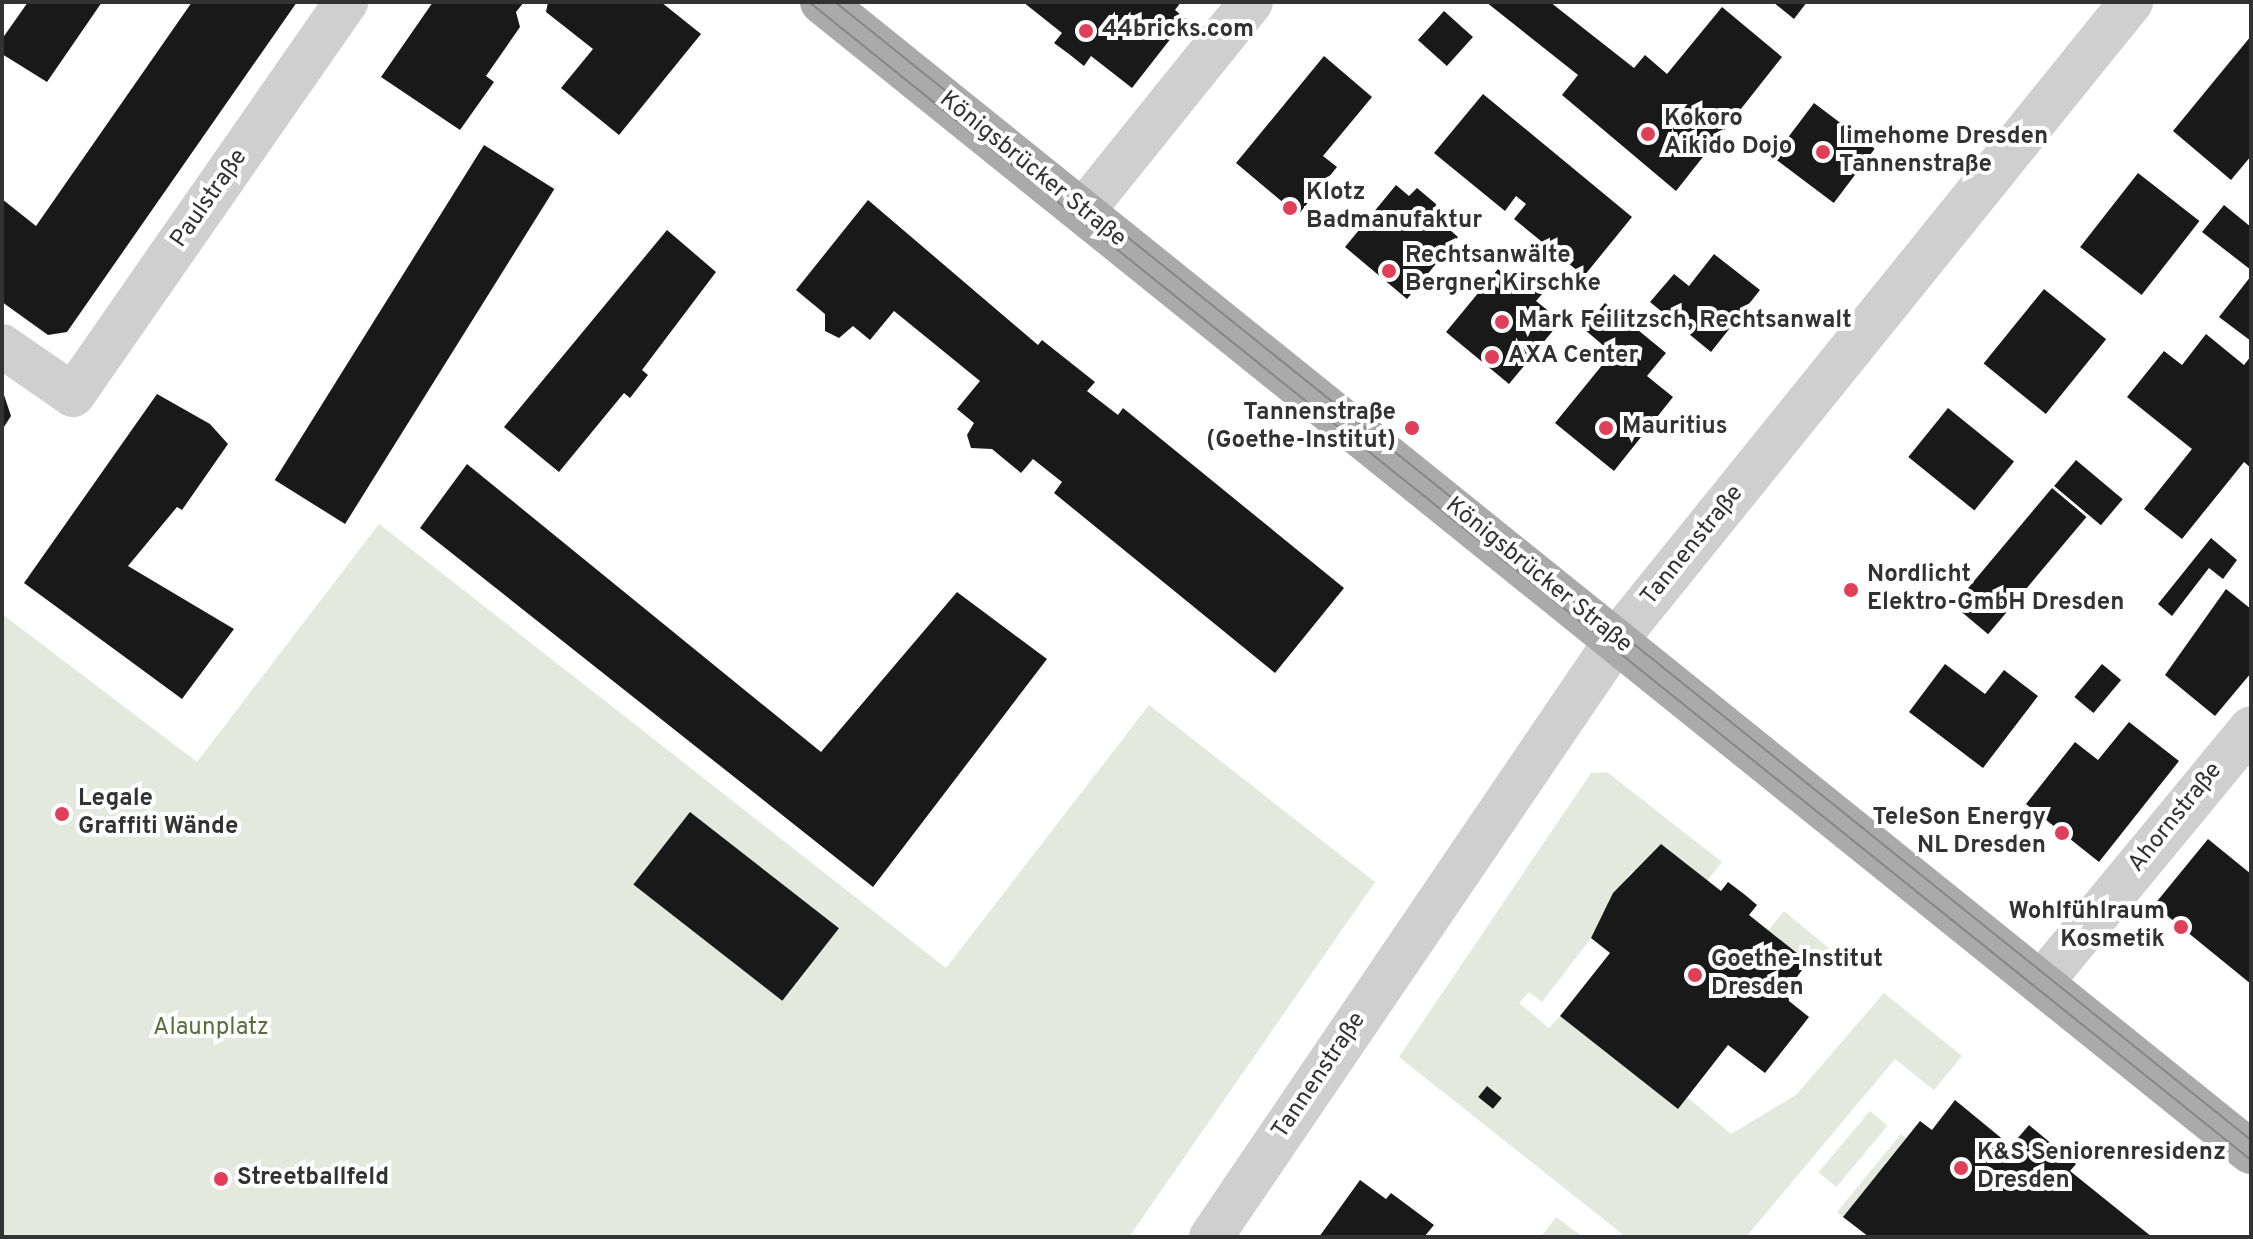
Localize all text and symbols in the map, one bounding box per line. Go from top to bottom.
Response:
place label: 44bricks.com [1102,17,1254,45]
marker: 44bricks.com [1077,22,1095,40]
street label: Königsbrücker Straße [933,86,1131,254]
place label: Kokoro Aikido Dojo [1664,106,1792,162]
place label: limehome Dresden Tannenstraße [1839,124,2048,180]
marker: Kokoro Aikido Dojo [1639,125,1657,143]
marker: limehome Dresden Tannenstraße [1814,143,1832,161]
street label: Paulstraße [166,144,254,254]
place label: Klotz Badmanufaktur [1306,180,1482,236]
marker: Klotz Badmanufaktur [1281,199,1299,217]
place label: Rechtsanwälte Bergner Kirschke [1405,243,1601,299]
marker: Rechtsanwälte Bergner Kirschke [1380,262,1398,280]
place label: Mark Feilitzsch, Rechtsanwalt [1518,308,1852,336]
marker: Mark Feilitzsch, Rechtsanwalt [1493,313,1511,331]
place label: AXA Center [1508,343,1639,371]
marker: AXA Center [1483,348,1501,366]
place label: Tannenstraße (Goethe-Institut) [1206,400,1396,456]
place label: Mauritius [1622,414,1727,442]
marker: Tannenstraße (Goethe-Institut) [1403,419,1421,437]
marker: Mauritius [1597,419,1615,437]
street label: Tannenstraße [1636,480,1750,612]
street label: Königsbrücker Straße [1439,492,1637,660]
place label: Nordlicht Elektro-GmbH Dresden [1867,562,2124,618]
marker: Nordlicht Elektro-GmbH Dresden [1842,581,1860,599]
street label: Ahornstraße [2123,757,2229,879]
place label: Legale Graffiti Wände [78,786,238,842]
marker: Legale Graffiti Wände [53,805,71,823]
place label: TeleSon Energy NL Dresden [1872,805,2046,861]
marker: TeleSon Energy NL Dresden [2053,824,2071,842]
place label: Wohlfühlraum Kosmetik [2008,899,2165,955]
marker: Wohlfühlraum Kosmetik [2172,918,2190,936]
place label: Goethe-Institut Dresden [1711,947,1883,1003]
marker: Goethe-Institut Dresden [1686,966,1704,984]
street label: Tannenstraße [1267,1007,1373,1145]
park label: Alaunplatz [153,1015,269,1043]
place label: K&S Seniorenresidenz Dresden [1977,1140,2226,1196]
marker: K&S Seniorenresidenz Dresden [1952,1159,1970,1177]
place label: Streetballfeld [237,1165,389,1193]
marker: Streetballfeld [212,1170,230,1188]

